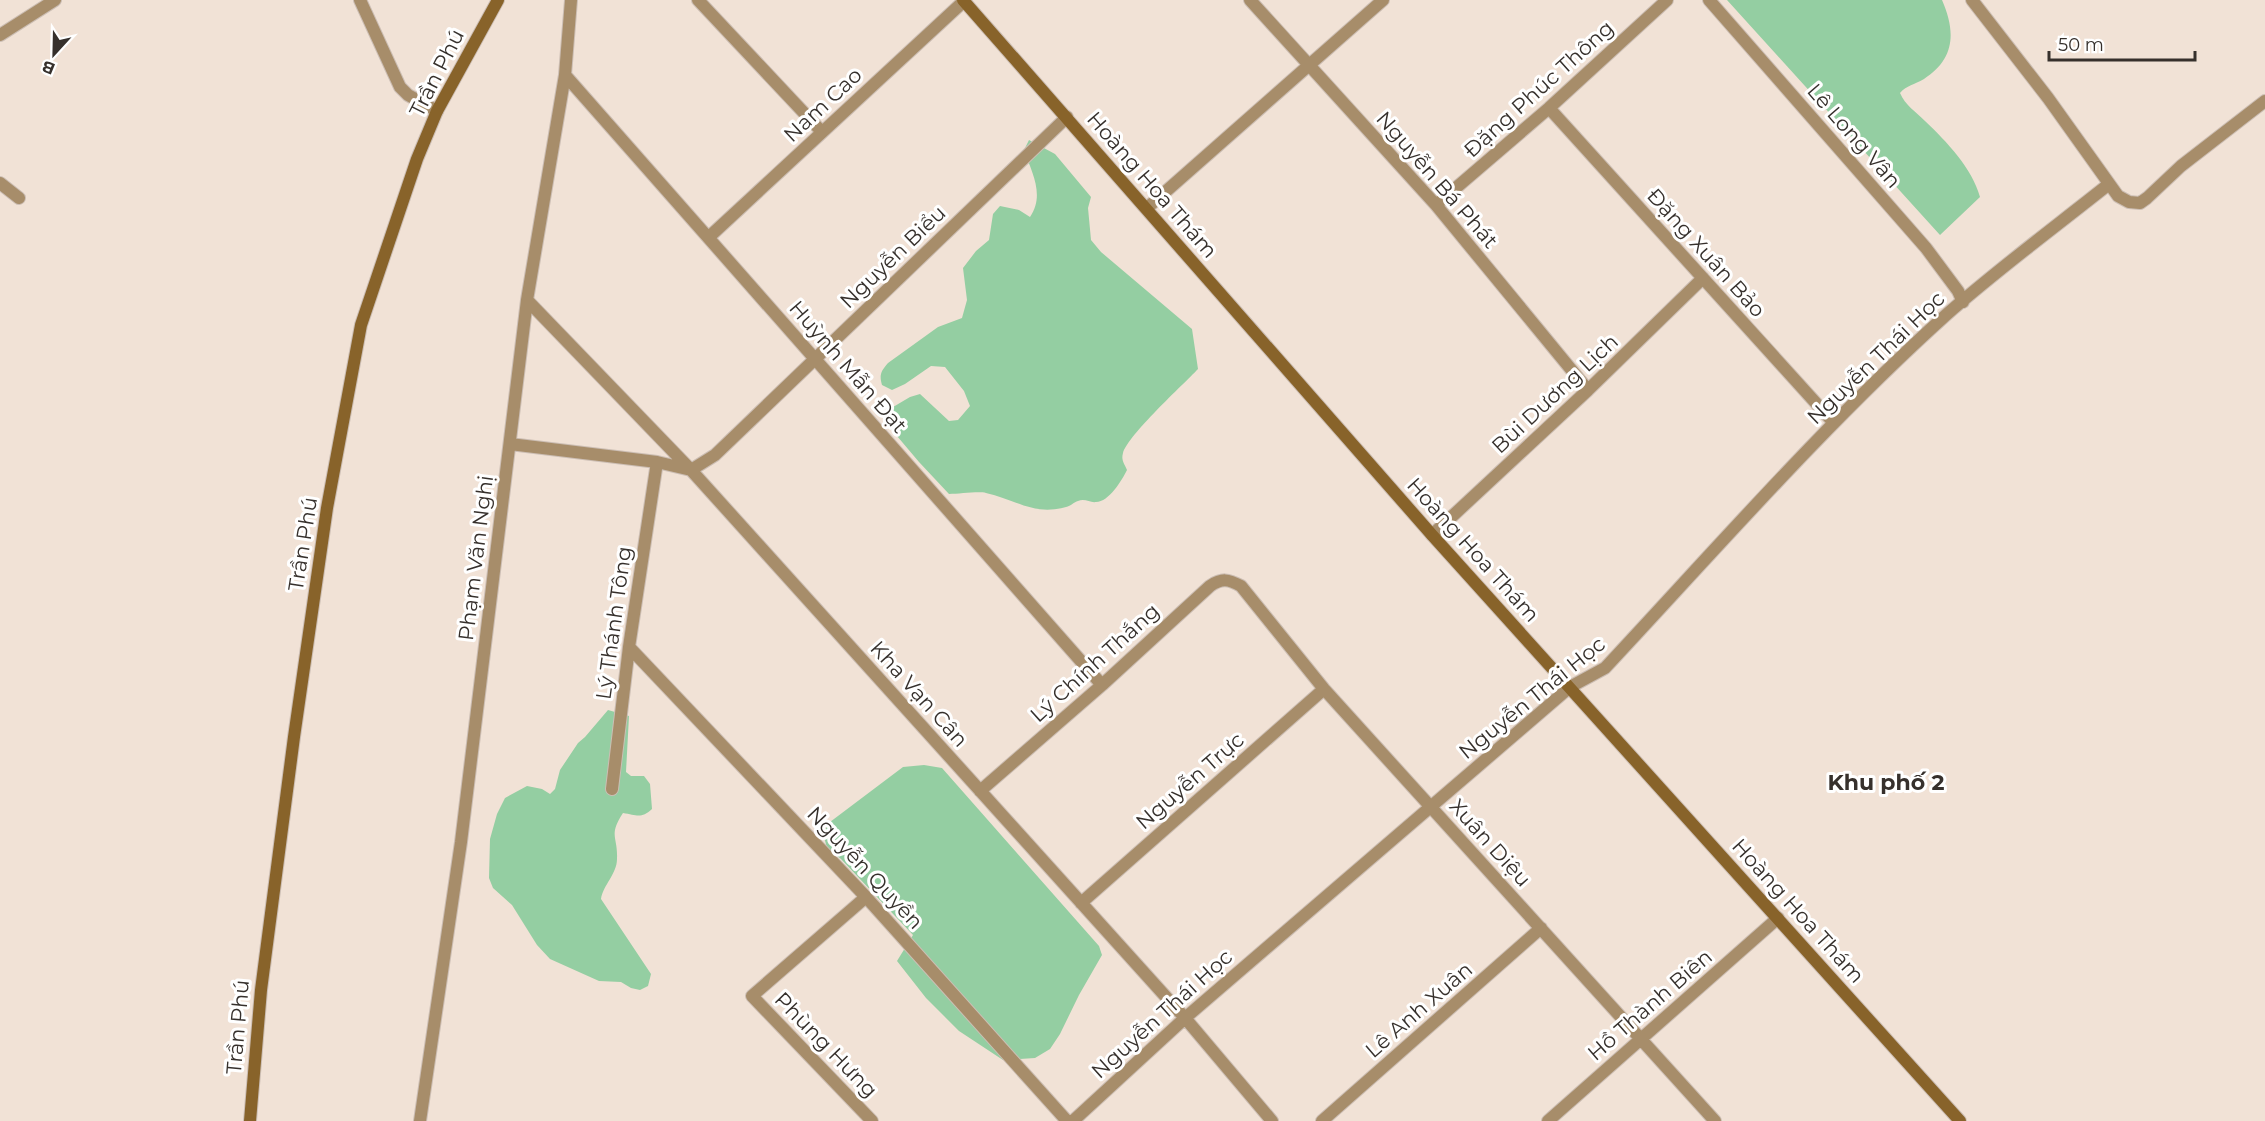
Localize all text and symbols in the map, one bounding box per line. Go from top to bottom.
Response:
street label: Đặng Phúc Thông [1459,15,1619,162]
north arrow [24,24,84,84]
scale bar [2049,24,2194,62]
street label: Trần Phú [404,25,469,121]
text: 50 m [2058,34,2104,56]
text: B [39,56,58,79]
street label: Nam Cao [778,62,867,147]
street label: Lê Long Vân [1802,78,1906,193]
street label: Hoàng Hoa Thám [1082,106,1223,263]
street label: Nguyễn Bá Phát [1371,106,1504,253]
street label: Đặng Xuân Bảo [1642,183,1771,322]
street label: Nguyễn Biểu [835,200,951,313]
street label: Nguyễn Thái Học [1802,286,1949,429]
street label: Huỳnh Mẫn Đạt [784,295,913,438]
street label: Bùi Dương Lịch [1486,329,1623,458]
street label: Hoàng Hoa Thám [1402,472,1545,627]
street label: Phạm Văn Nghị [453,474,498,642]
street label: Trần Phú [283,495,322,593]
street label: Lý Thánh Tông [590,545,637,701]
street label: Lý Chính Thắng [1025,598,1164,727]
street label: Nguyễn Thái Học [1454,631,1610,764]
street label: Kha Vạn Cân [865,636,973,752]
street label: Nguyễn Trực [1131,727,1249,834]
district label: Khu phố 2 [1828,769,1944,796]
street label: Xuân Diệu [1445,794,1536,892]
street label: Nguyễn Quyền [802,801,929,934]
street label: Hoàng Hoa Thám [1727,833,1870,988]
street label: Nguyễn Thái Học [1086,944,1237,1083]
street label: Hồ Thành Biên [1582,944,1717,1065]
street label: Lê Anh Xuân [1360,956,1477,1063]
street label: Trần Phú [221,979,254,1075]
street label: Phùng Hưng [770,987,883,1103]

